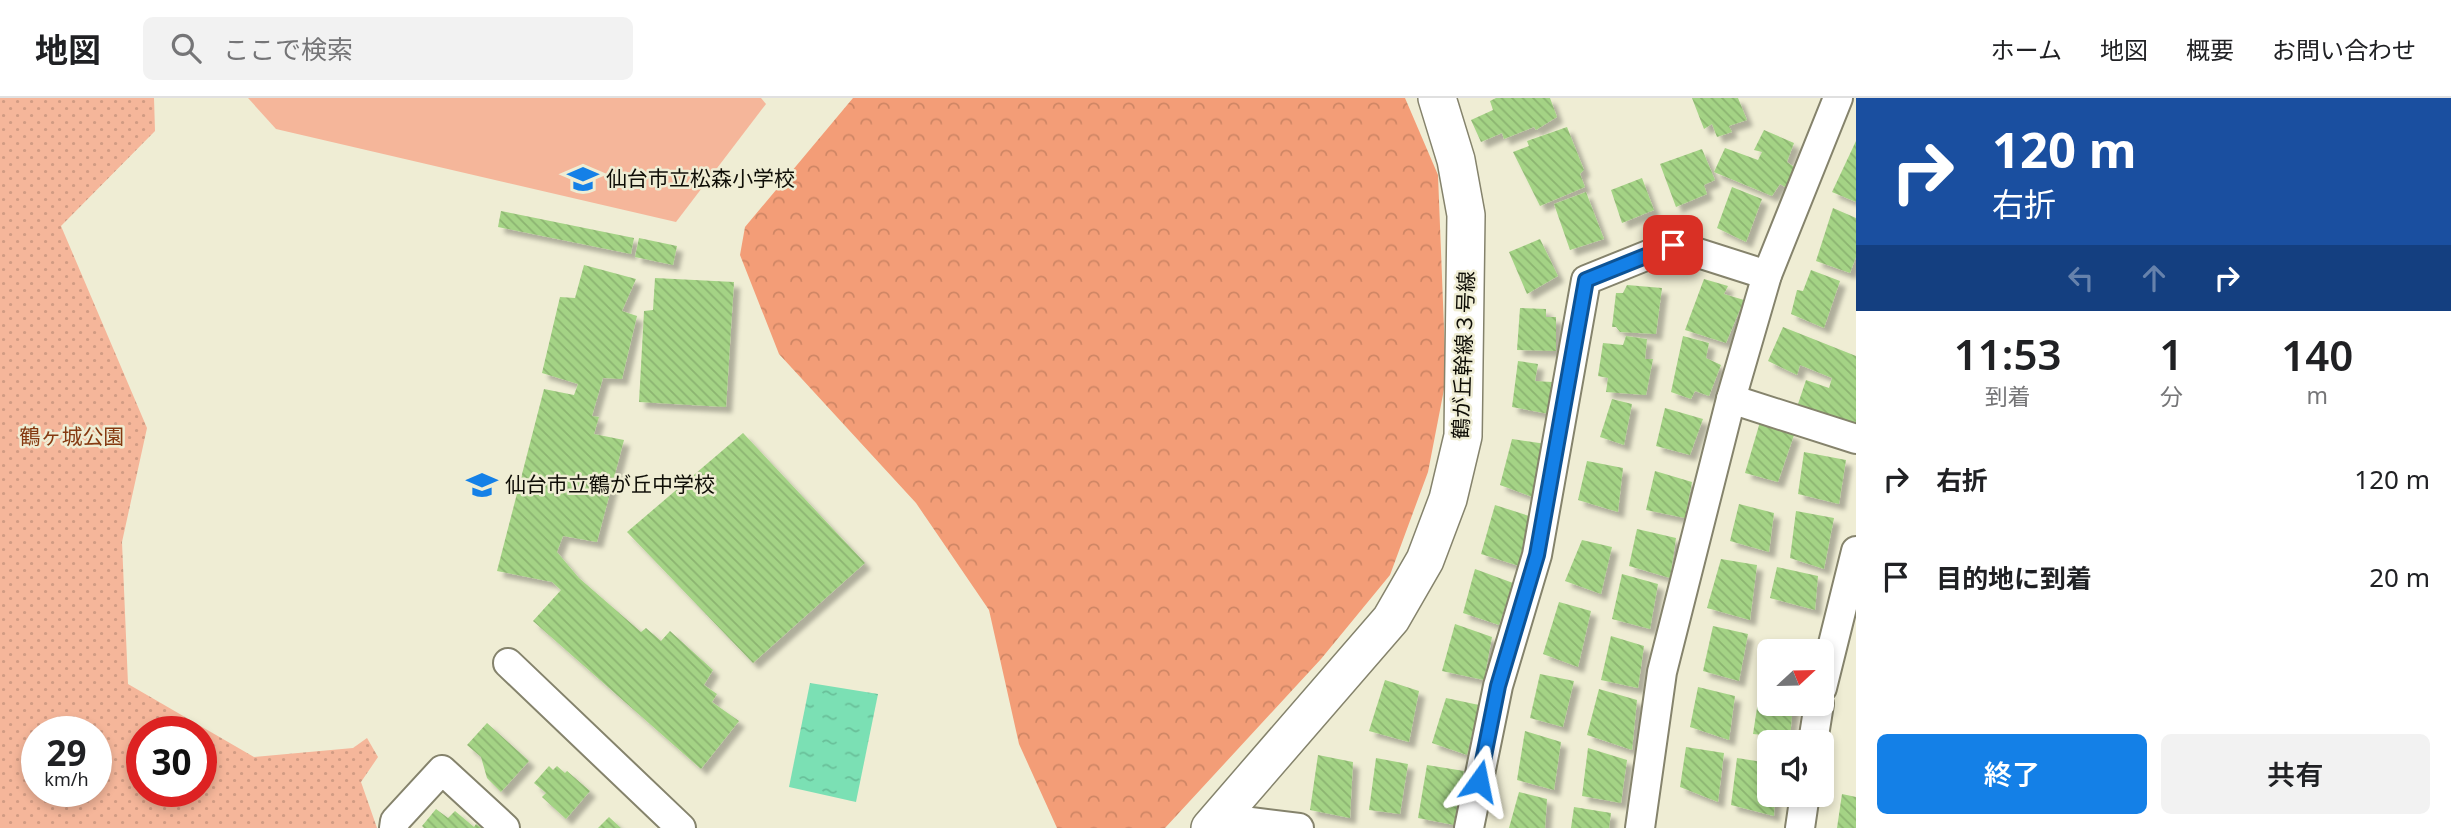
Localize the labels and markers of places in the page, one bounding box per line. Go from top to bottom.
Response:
school or university icon: 仙台市立松森小学校 [566,162,600,196]
place label: 仙台市立松森小学校 [606,164,795,192]
pin [1643,215,1703,275]
school or university icon: 仙台市立鶴が丘中学校 [465,468,499,502]
place label: 仙台市立鶴が丘中学校 [505,470,715,498]

